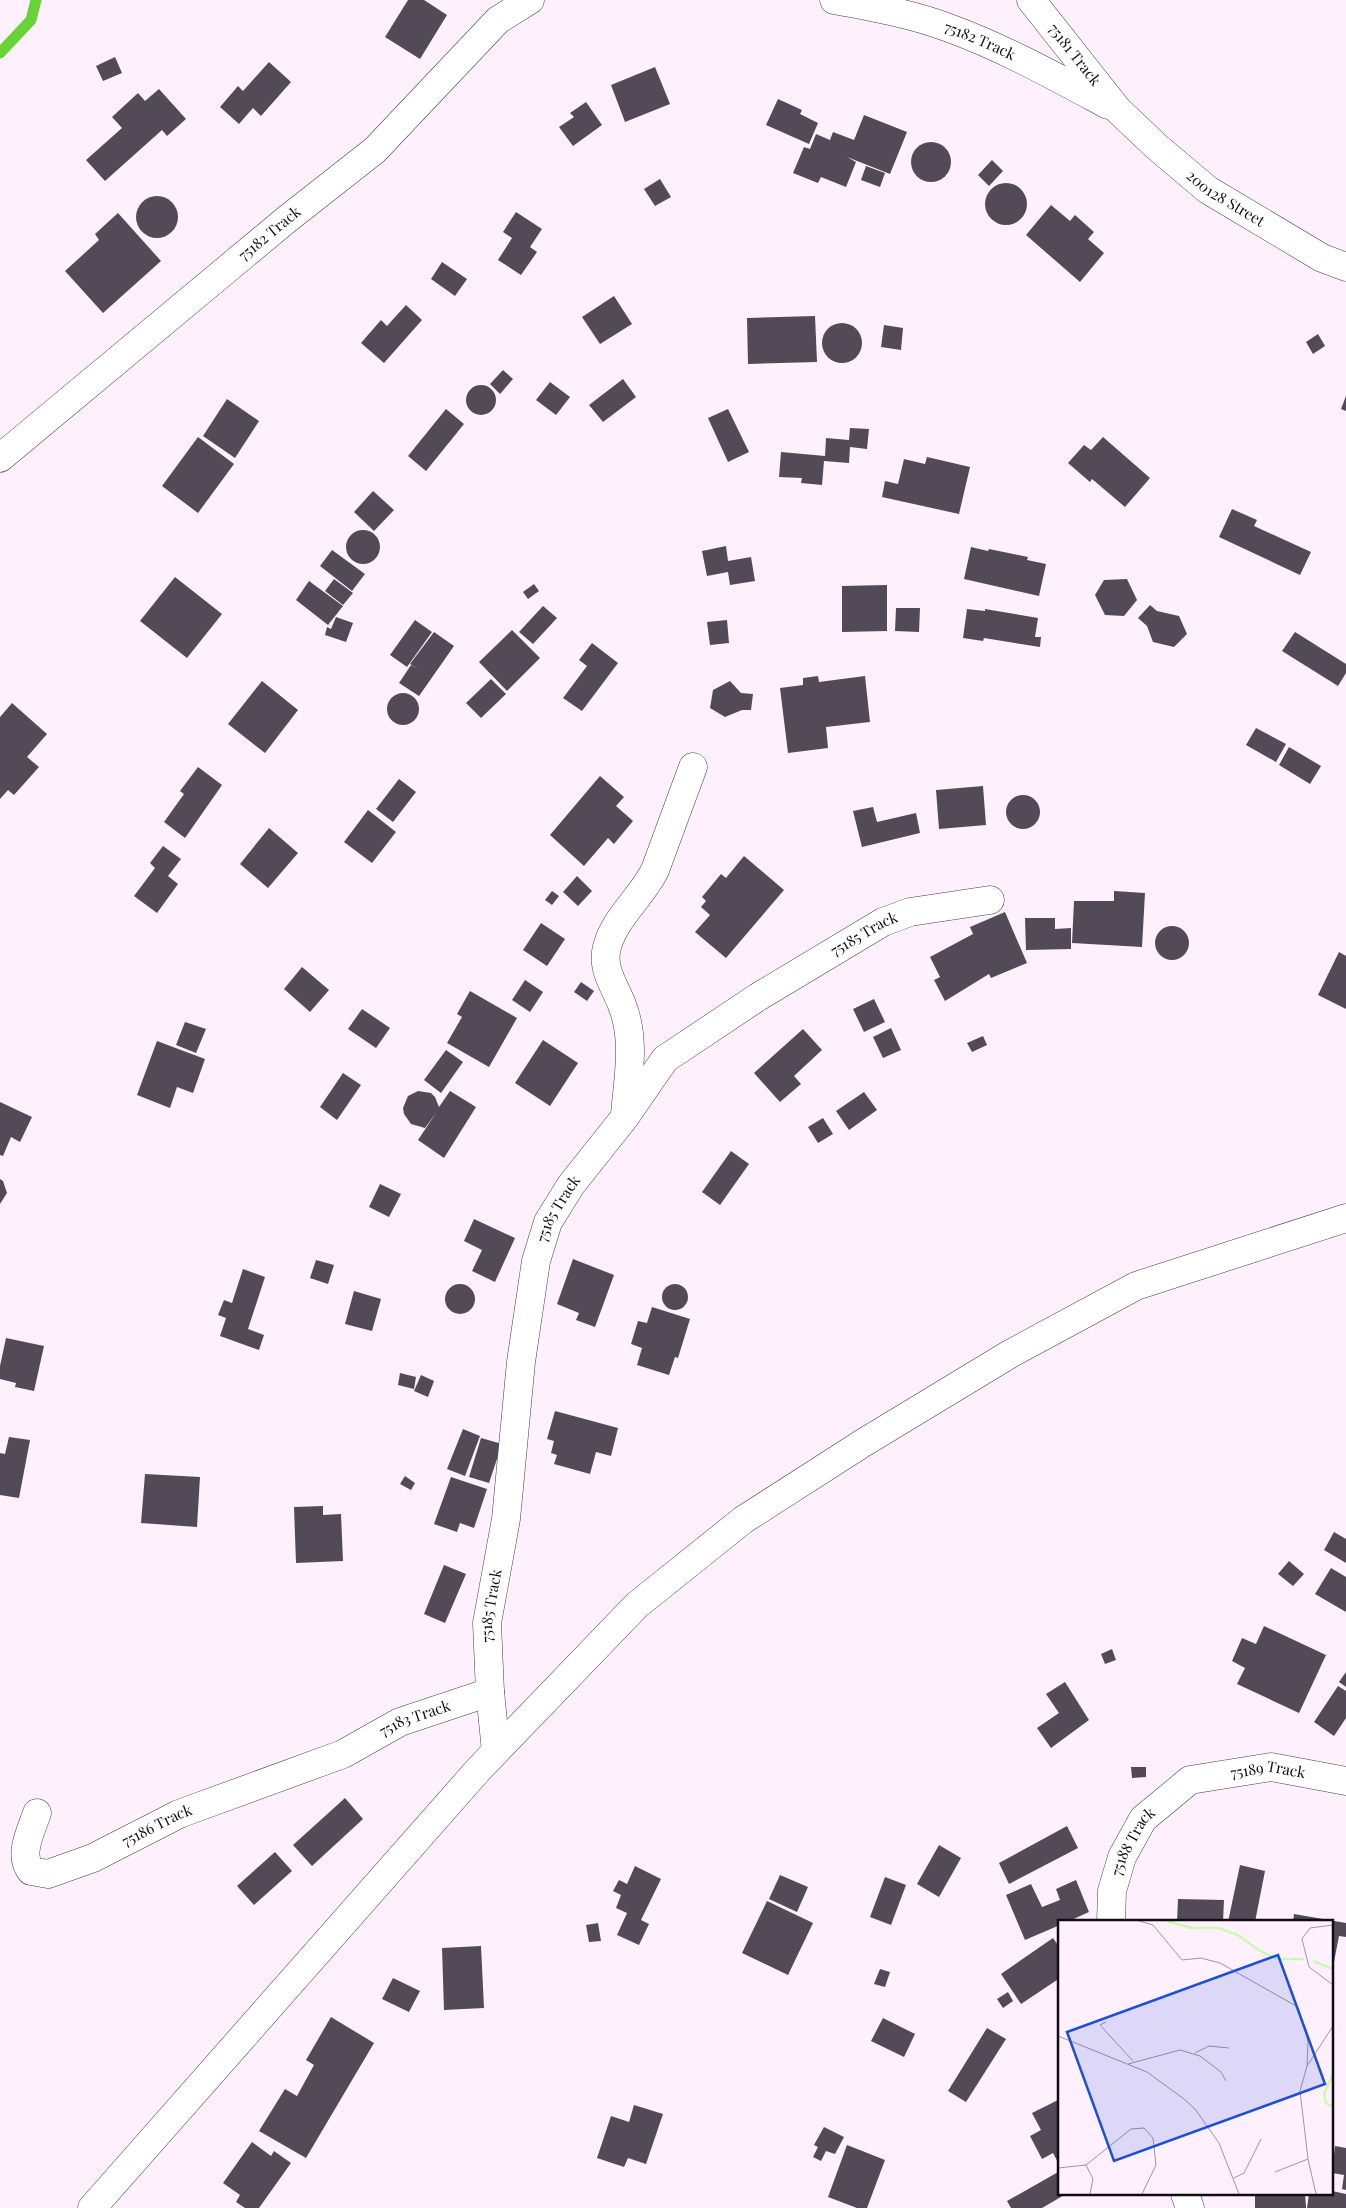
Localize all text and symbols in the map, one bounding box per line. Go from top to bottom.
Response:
street label: 75182 Track [942,16,1020,64]
street label: 75181 Track [1044,19,1106,90]
street label: 200128 Street [1183,165,1269,231]
street label: 75182 Track [234,201,305,264]
street label: 75185 Track [827,906,901,960]
street label: 75185 Track [531,1170,585,1245]
street label: 75185 Track [476,1566,506,1643]
street label: 75183 Track [375,1695,454,1741]
street label: 75189 Track [1229,1755,1308,1782]
street label: 75186 Track [118,1799,195,1851]
street label: 75188 Track [1106,1802,1159,1878]
inset map [1058,1920,1334,2196]

